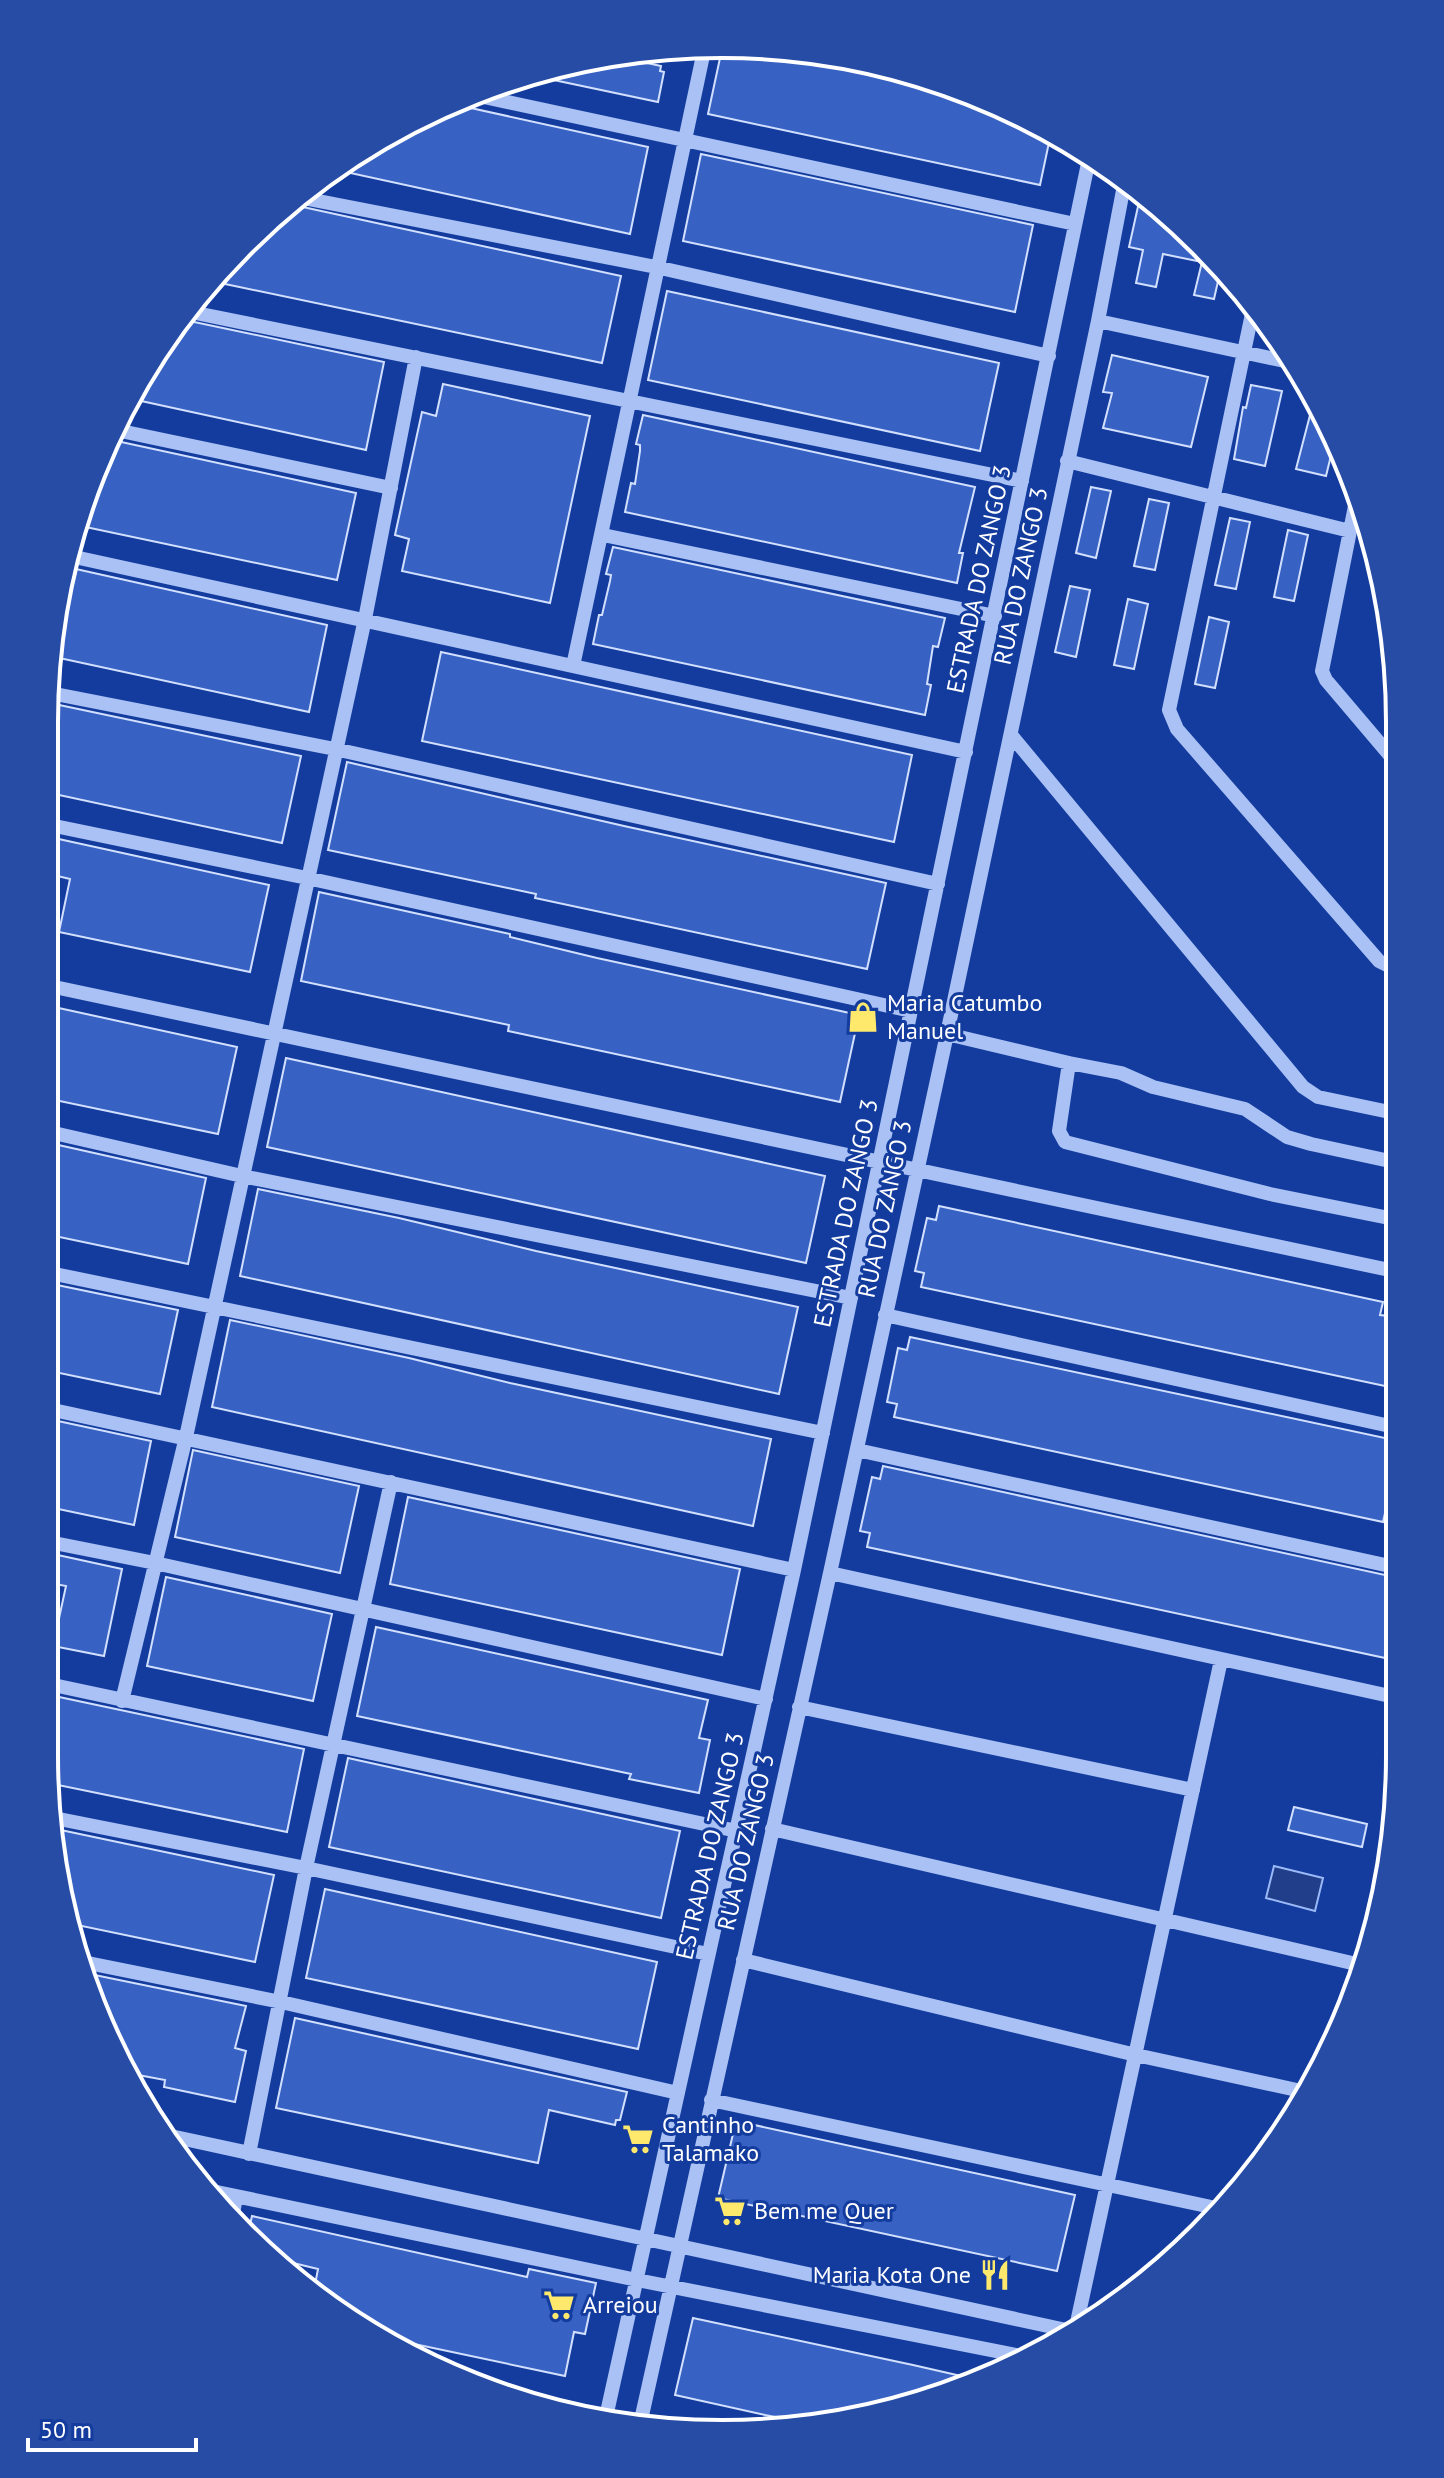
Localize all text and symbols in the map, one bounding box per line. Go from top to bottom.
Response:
street label: ESTRADA DO ZANGO 3 [939,462,1018,696]
street label: RUA DO ZANGO 3 [987,484,1054,668]
place label: Maria Catumbo Manuel [887,987,1042,1046]
shop icon: Maria Catumbo Manuel [846,1000,880,1034]
street label: ESTRADA DO ZANGO 3 [806,1096,885,1330]
street label: RUA DO ZANGO 3 [851,1117,918,1301]
street label: ESTRADA DO ZANGO 3 [668,1729,751,1963]
street label: RUA DO ZANGO 3 [710,1750,781,1933]
place label: Cantinho Talamako [662,2109,759,2168]
supermarket icon: Cantinho Talamako [621,2122,655,2156]
supermarket icon: Bem me Quer [713,2194,747,2228]
place label: Bem me Quer [754,2195,894,2226]
restaurant icon: Maria Kota One [978,2258,1012,2292]
place label: Maria Kota One [813,2259,971,2290]
supermarket icon: Arreiou [542,2288,576,2322]
place label: Arreiou [583,2289,658,2320]
scale bar [28,2402,196,2452]
text: 50 m [40,2414,92,2445]

